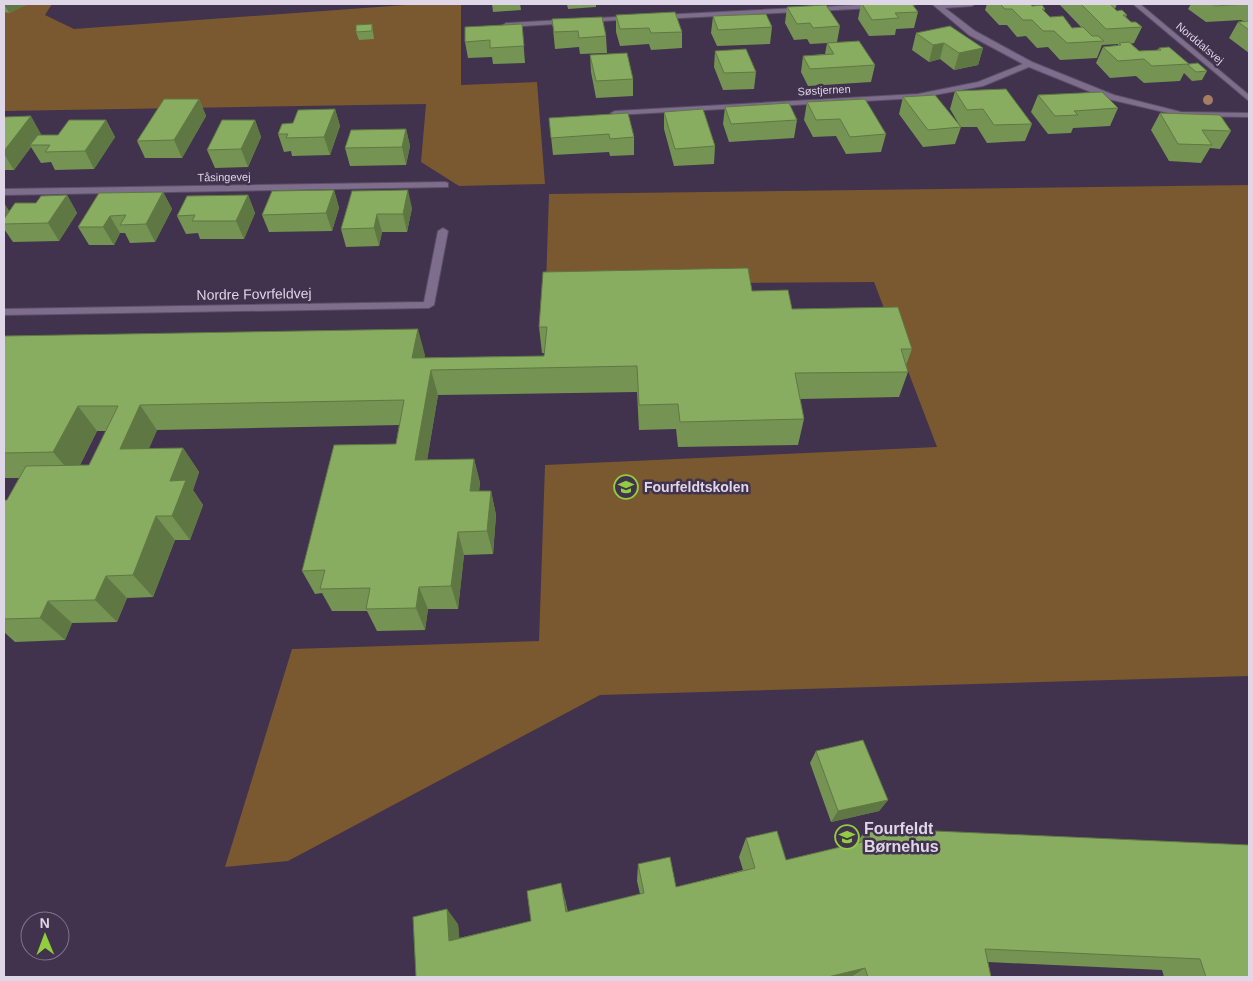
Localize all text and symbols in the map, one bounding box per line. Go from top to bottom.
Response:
street label: Norddalsvej [1174,20,1226,66]
street label: Søstjernen [797,83,851,97]
street label: Tåsingevej [197,171,251,183]
street label: Nordre Fovrfeldvej [196,285,312,303]
school or university icon: Fourfeldtskolen [613,474,639,500]
place label: Fourfeldtskolen [644,479,749,495]
place label: Fourfeldt Børnehus [864,820,939,855]
school or university icon: Fourfeldt Børnehus [834,824,860,850]
north arrow [20,911,70,961]
text: N [40,915,50,931]

